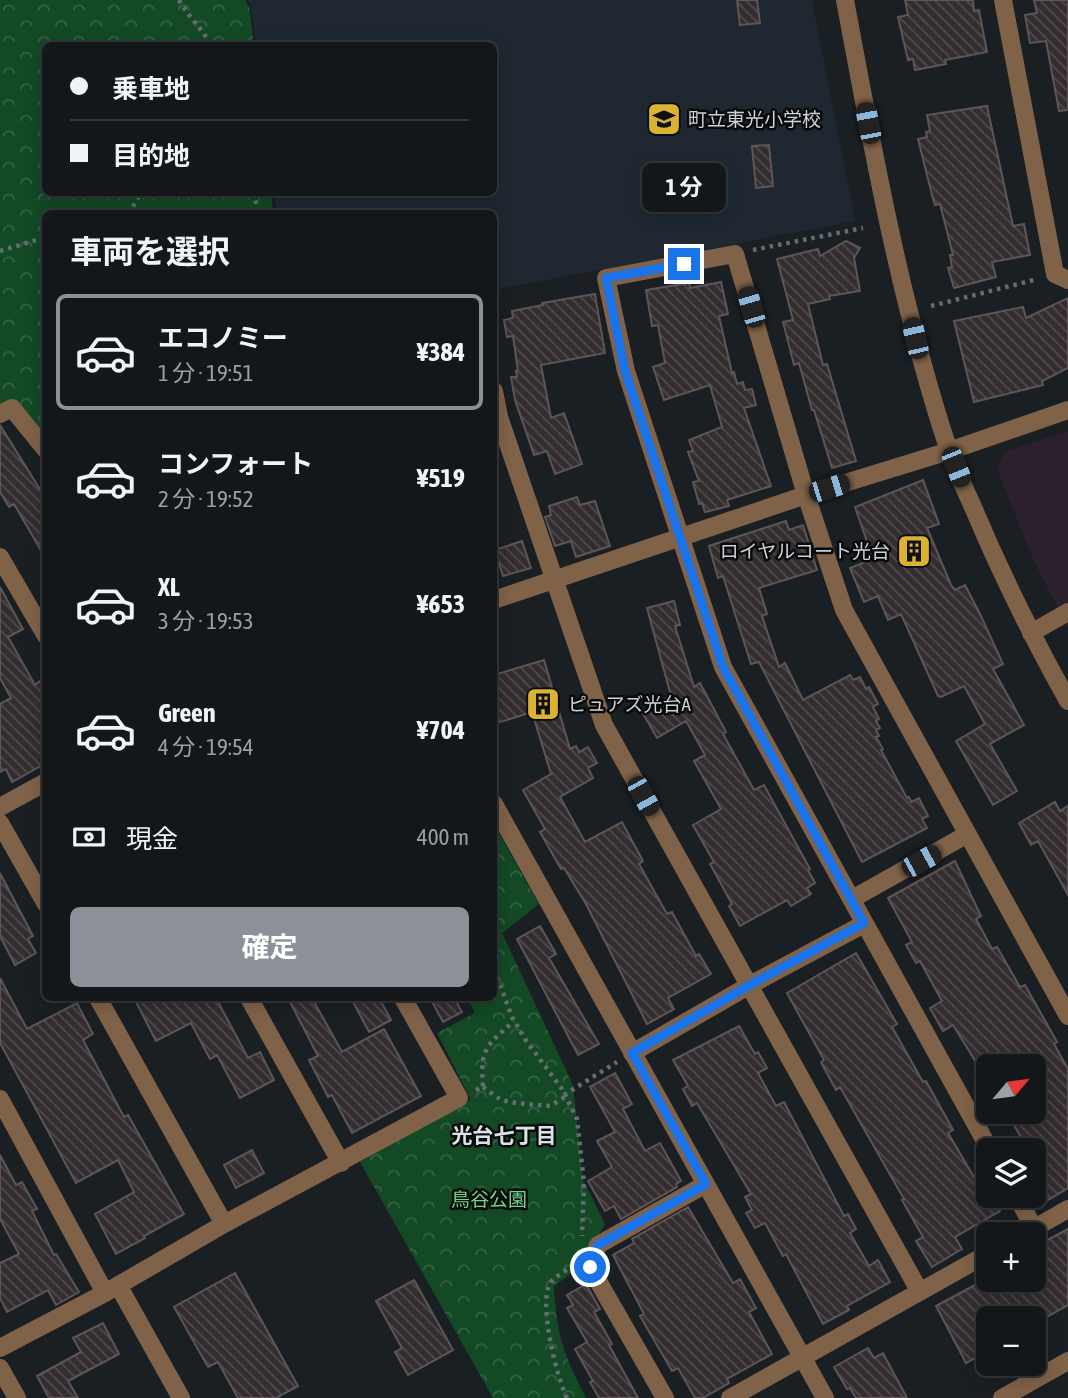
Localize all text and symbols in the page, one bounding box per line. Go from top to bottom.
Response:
text: 乗車地 [112,74,190,104]
school or university icon: 町立東光小学校 [645,100,683,138]
car [854,100,883,146]
place label: 町立東光小学校 [688,108,821,130]
text: 目的地 [112,141,190,171]
callout: 1 分 [642,162,726,212]
text: 1 分 [666,174,702,200]
text: 車両を選択 [70,233,230,270]
route end [668,248,700,280]
car [736,284,767,330]
car [901,315,930,361]
icon: car [74,321,137,384]
text: エコノミー [158,323,288,353]
text: ¥384 [417,337,465,367]
text: 1 分 · 19:51 [158,360,254,386]
car [939,444,974,490]
icon: car [74,447,137,510]
text: コンフォート [158,449,313,479]
text: ¥519 [417,463,465,493]
car [806,472,853,504]
text: 2 分 · 19:52 [158,486,254,512]
building icon: ロイヤルコート光台 [895,532,933,570]
place label: ロイヤルコート光台 [720,540,890,562]
text: XL [158,572,180,602]
icon: car [74,573,137,636]
text: ¥653 [417,589,465,619]
text: 3 分 · 19:53 [158,608,254,634]
building icon: ピュアズ光台A [524,685,562,723]
place label: ピュアズ光台A [568,693,692,715]
text: Green [158,698,216,728]
icon: car [74,699,137,762]
text: ¥704 [417,715,465,745]
text: 4 分 · 19:54 [158,734,254,760]
car [624,773,663,819]
icon: cash [70,818,108,856]
text: 現金 [126,824,178,854]
text: 400 m [417,824,469,850]
car [898,842,945,880]
button: 確定 [70,907,469,987]
north arrow [976,1054,1046,1124]
map controls [976,1054,1046,1376]
district label: 光台七丁目 [452,1123,557,1147]
button: layers [976,1138,1046,1208]
park label: 鳥谷公園 [451,1188,527,1210]
button: + [976,1222,1046,1292]
route start [574,1251,606,1283]
button: − [976,1306,1046,1376]

